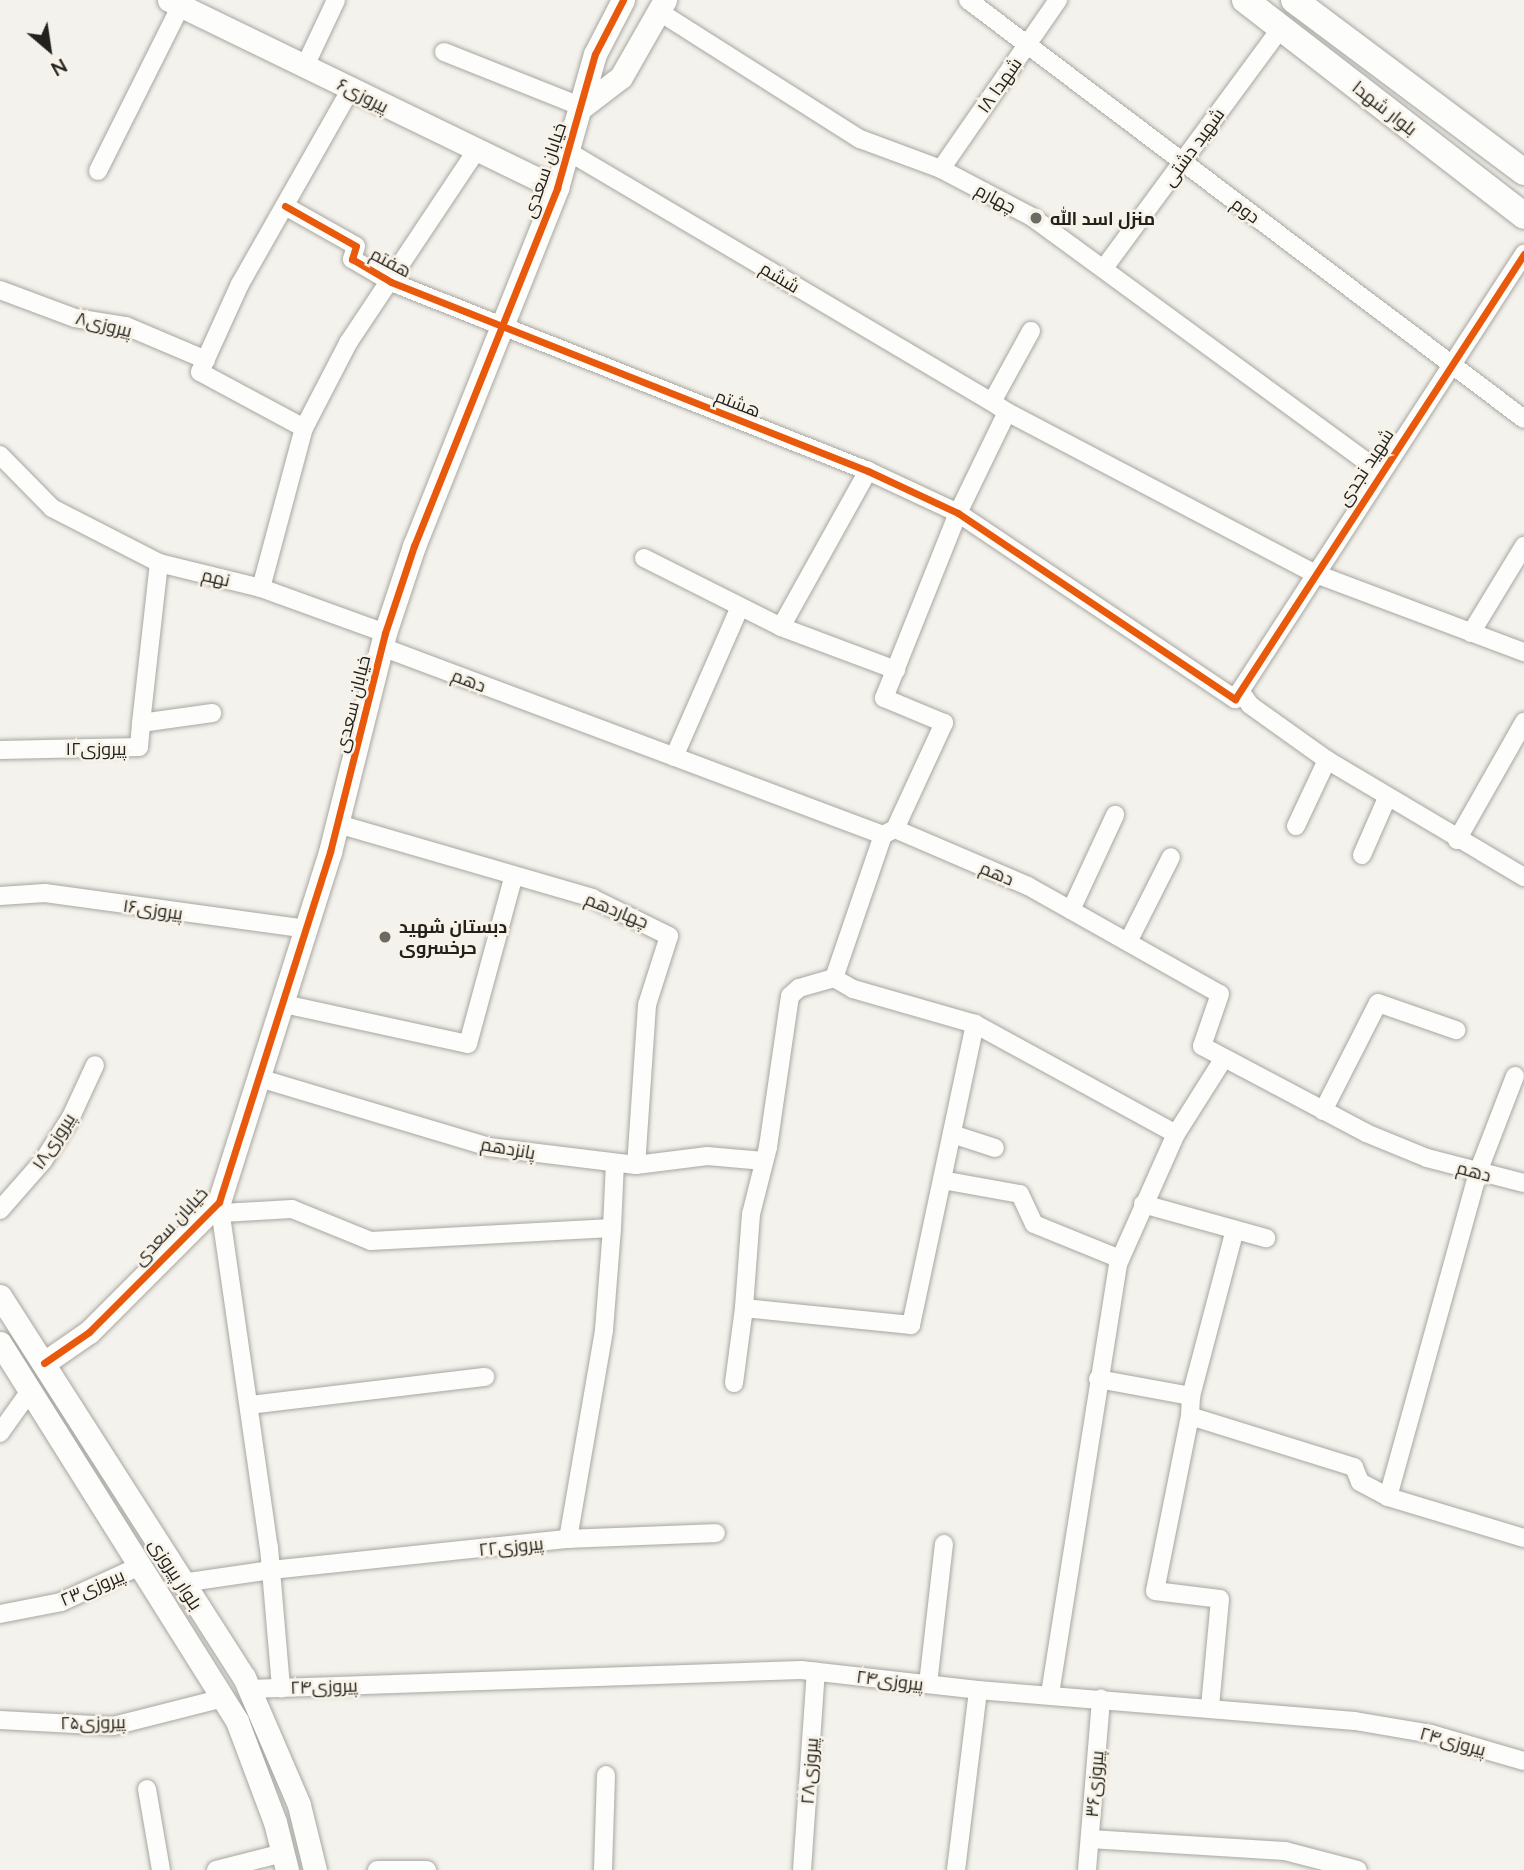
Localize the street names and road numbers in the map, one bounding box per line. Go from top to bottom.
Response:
street label: شهدا ۱۸ [972,53,1026,117]
street label: پیروزی۶ [334,73,392,117]
street label: بلوار شهدا [1348,76,1422,140]
street label: شهید دشتی [1157,104,1229,190]
street label: خیابان سعدی [518,119,570,221]
street label: چهارم [972,178,1020,218]
street label: دوم [1228,192,1264,228]
street label: هفتم [367,242,415,282]
street label: ششم [756,257,804,297]
street label: پیروزی۸ [74,307,134,341]
street label: هشتم [712,385,764,421]
street label: شهید نجدی [1332,424,1398,510]
street label: نهم [200,563,232,591]
street label: خیابان سعدی [329,653,375,755]
street label: دهم [449,664,489,696]
street label: پیروزی۱۲ [65,737,127,759]
street label: دهم [977,856,1017,890]
street label: چهاردهم [582,887,652,933]
street label: پیروزی۱۶ [122,894,184,924]
street label: پیروزی۱۸ [27,1109,79,1173]
street label: پانزدهم [479,1133,537,1163]
street label: دهم [1454,1156,1494,1186]
street label: خیابان سعدی [128,1182,212,1270]
street label: پیروزی۲۲ [477,1532,545,1560]
street label: بلوار پیروزی [145,1534,207,1614]
street label: پیروزی۲۳ [57,1564,127,1610]
street label: پیروزی۲۴ [855,1665,925,1695]
street label: پیروزی۲۴ [290,1674,358,1698]
street label: پیروزی۲۵ [60,1711,126,1733]
street label: پیروزی۲۴ [1418,1722,1488,1760]
street label: پیروزی۲۸ [796,1737,822,1805]
street label: پیروزی۳۶ [1080,1750,1108,1818]

